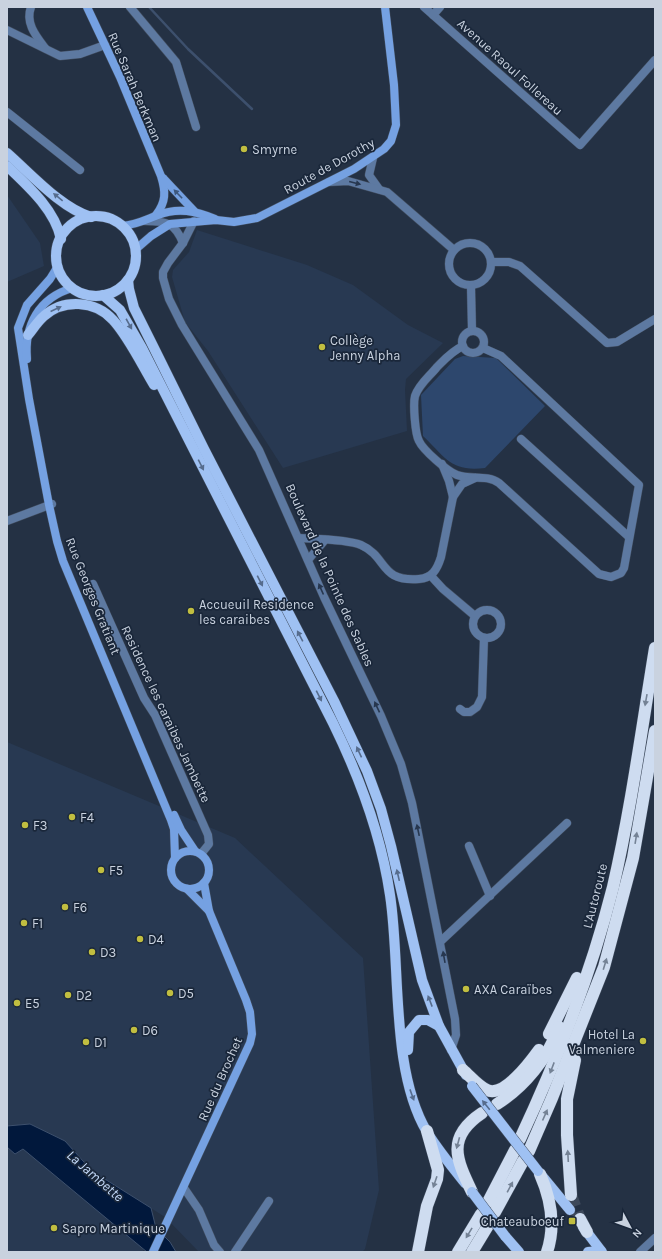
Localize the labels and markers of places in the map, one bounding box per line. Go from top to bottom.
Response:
place label: Smyrne [252,142,298,157]
marker: Smyrne [239,144,249,154]
place label: Collège Jenny Alpha [330,333,400,363]
marker: Collège Jenny Alpha [317,342,327,352]
place label: Accueuil Residence les caraibes [199,597,314,627]
marker: Accueuil Residence les caraibes [186,606,196,616]
place label: F4 [80,810,94,825]
marker: F4 [67,812,77,822]
place label: F3 [33,818,48,833]
marker: F3 [20,820,30,830]
place label: F5 [109,863,123,878]
marker: F5 [96,865,106,875]
place label: F6 [73,900,87,915]
marker: F6 [60,902,70,912]
place label: F1 [32,916,43,931]
marker: F1 [19,918,29,928]
place label: D4 [148,932,164,947]
marker: D4 [135,934,145,944]
place label: D3 [100,945,116,960]
marker: D3 [87,947,97,957]
place label: AXA Caraïbes [474,982,553,997]
marker: AXA Caraïbes [461,984,471,994]
place label: D5 [178,986,194,1001]
place label: D2 [76,988,92,1003]
marker: D5 [165,988,175,998]
marker: D2 [63,990,73,1000]
place label: E5 [25,996,40,1011]
marker: E5 [12,998,22,1008]
place label: D6 [142,1023,158,1038]
marker: D6 [129,1025,139,1035]
place label: Hotel La Valmeniere [569,1027,635,1057]
place label: D1 [94,1035,107,1050]
marker: Hotel La Valmeniere [638,1036,648,1046]
marker: D1 [81,1037,91,1047]
place label: Chateauboeuf [481,1214,565,1229]
marker: Chateauboeuf [567,1216,577,1226]
place label: Sapro Martinique [62,1221,165,1237]
marker: Sapro Martinique [49,1223,59,1233]

